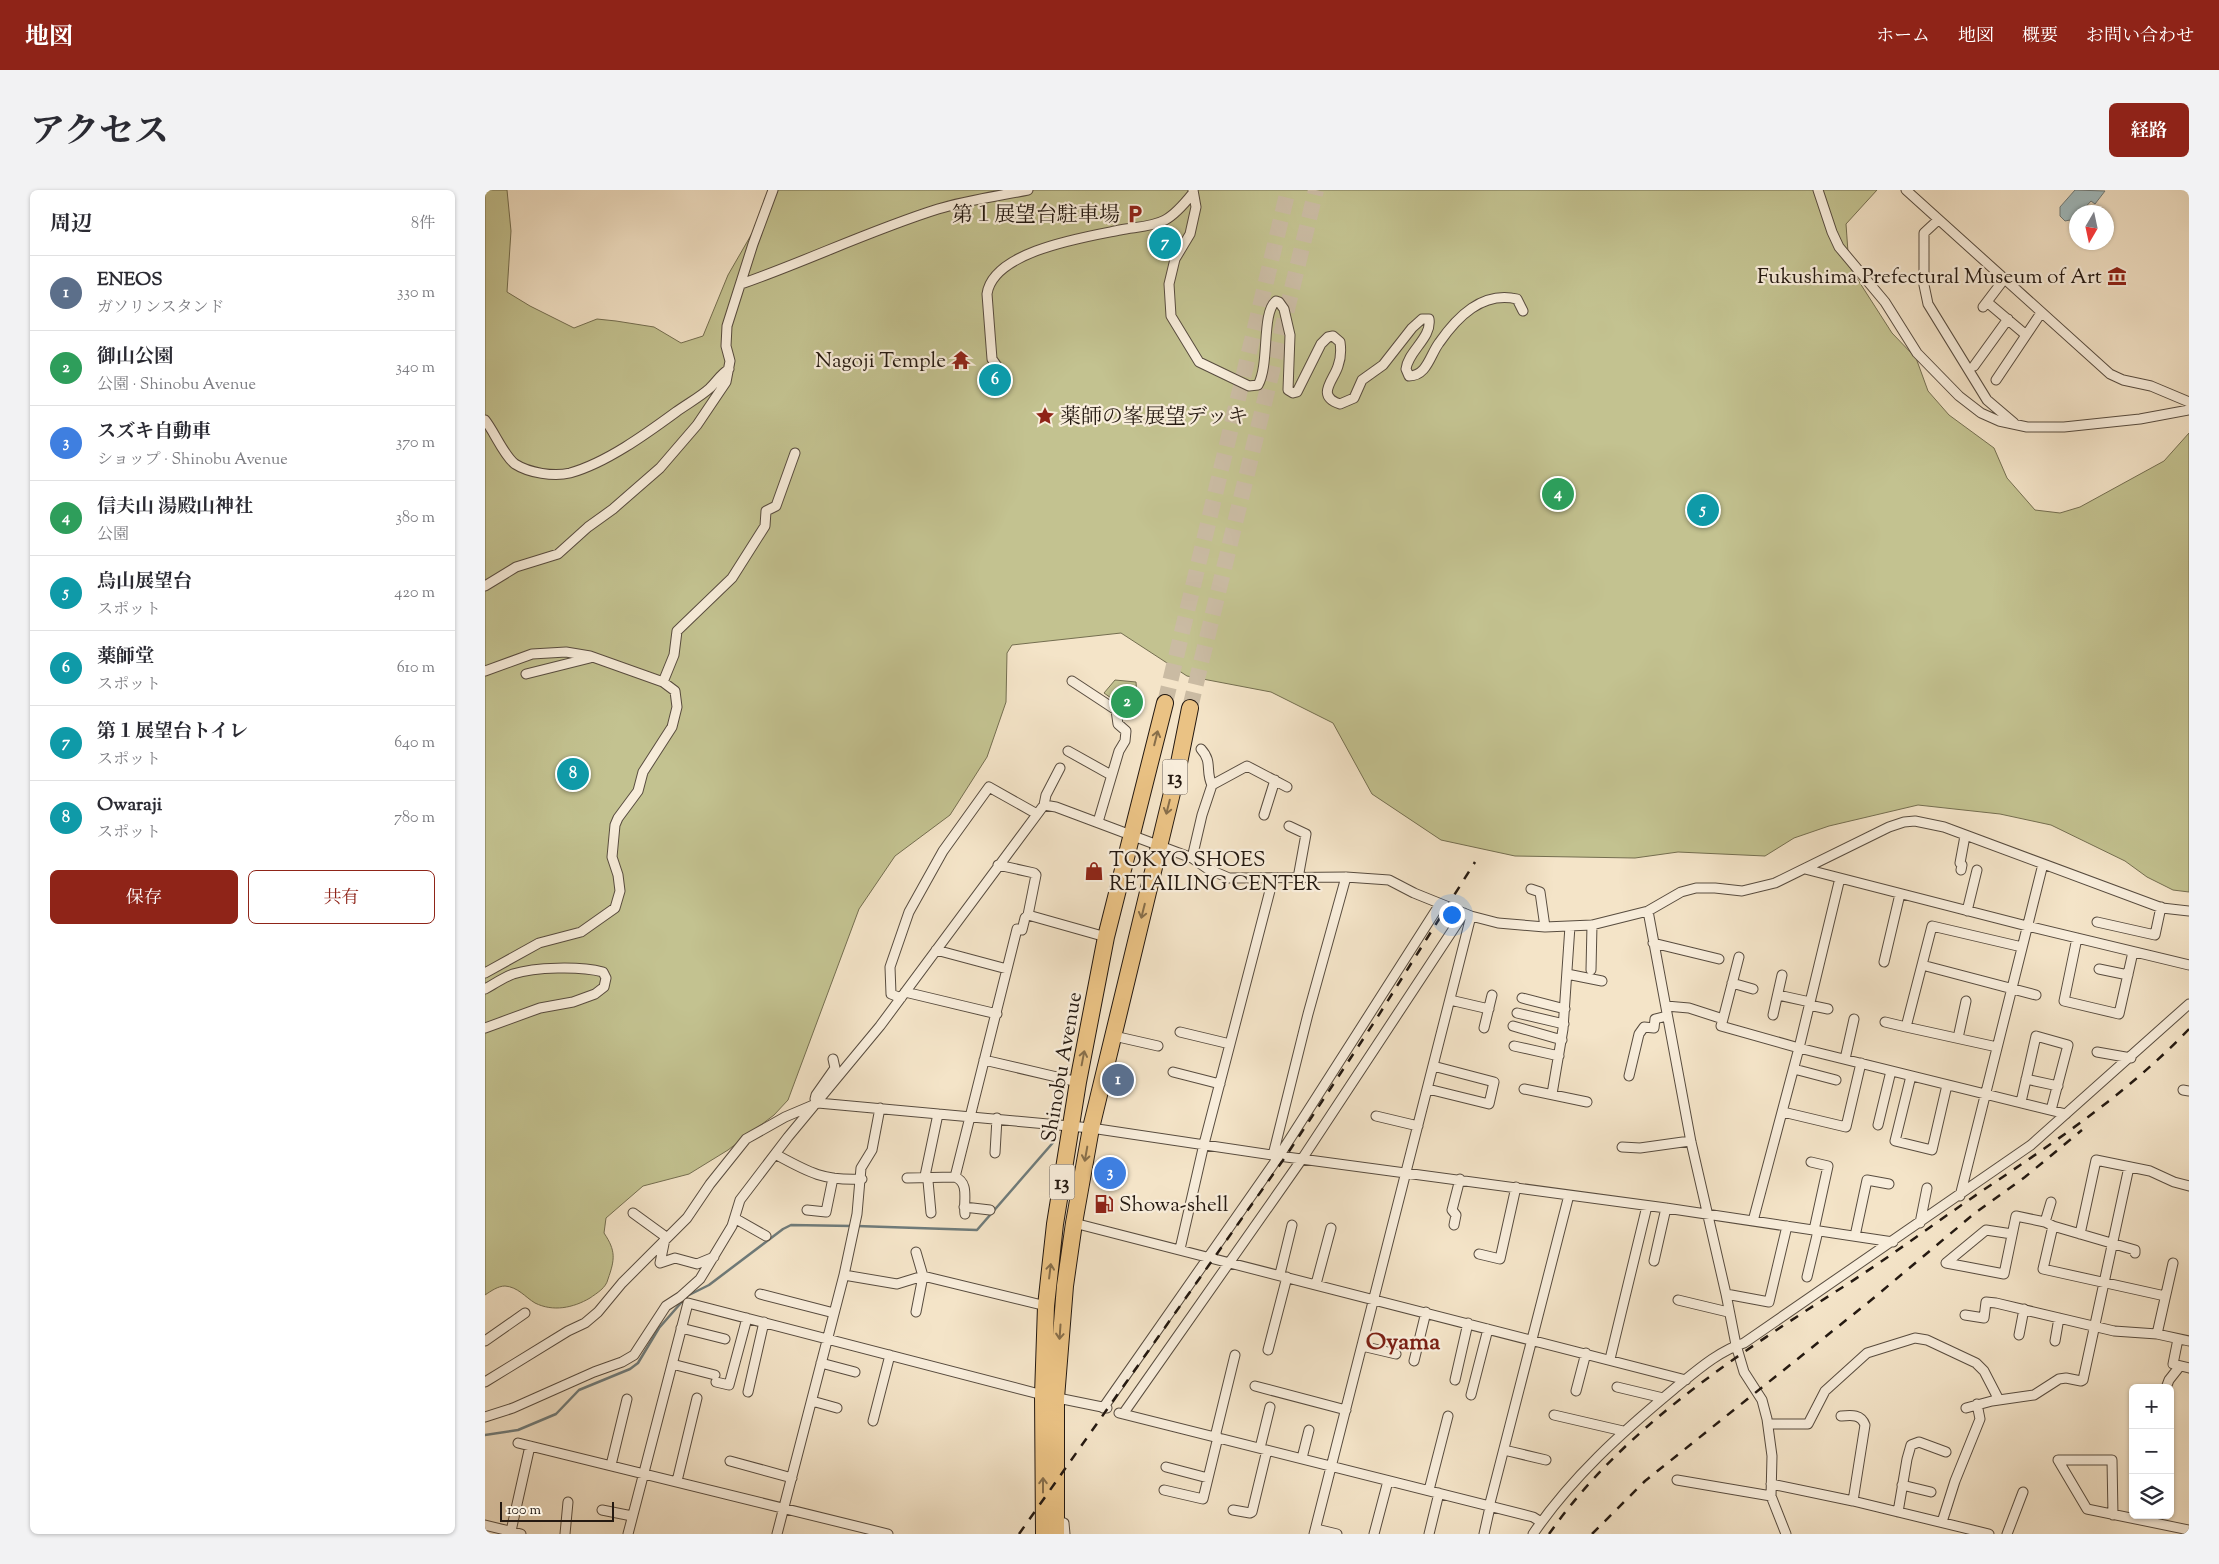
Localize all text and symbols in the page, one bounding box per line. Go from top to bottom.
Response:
text: 地図 [25,21,73,55]
text: ホーム [1876,24,1930,50]
text: 地図 [1958,24,1994,50]
text: 概要 [2022,24,2058,50]
text: お問い合わせ [2086,24,2194,50]
button: 経路 [2109,103,2189,157]
text: アクセス [30,108,169,159]
place label: 第１展望台駐車場 [952,201,1120,231]
parking icon: 第１展望台駐車場 [1124,203,1146,225]
north arrow [2069,205,2114,250]
text: 周辺 [50,210,92,240]
text: 8件 [411,213,435,236]
pin: 7 [1149,224,1181,262]
place label: Fukushima Prefectural Museum of Art [1757,263,2102,293]
museum icon: Fukushima Prefectural Museum of Art [2106,265,2128,287]
text: ENEOS [97,267,163,294]
text: 1 [63,282,69,305]
text: 330 m [397,282,435,305]
text: ガソリンスタンド [97,297,225,320]
text: 御山公園 [97,344,173,371]
place label: Nagoji Temple [815,347,946,377]
temple icon: Nagoji Temple [950,349,972,371]
text: 2 [62,357,70,380]
text: 340 m [396,357,435,380]
pin: 6 [979,361,1011,399]
text: 公園 · Shinobu Avenue [97,374,256,397]
place label: 薬師の峯展望デッキ [1060,403,1249,433]
place icon: 薬師の峯展望デッキ [1034,405,1056,427]
text: スズキ自動車 [97,419,211,446]
text: 3 [63,432,69,455]
text: 370 m [396,432,435,455]
text: ショップ · Shinobu Avenue [97,449,288,472]
pin: 4 [1542,475,1574,513]
pin: 5 [1687,491,1719,529]
text: 信夫山 湯殿山神社 [97,494,253,521]
text: 4 [62,507,70,530]
text: 380 m [395,507,435,530]
text: 公園 [97,524,129,547]
text: 烏山展望台 [97,569,192,596]
text: 5 [63,582,69,605]
text: 420 m [394,582,435,605]
text: スポット [97,599,161,622]
text: 薬師堂 [97,644,154,671]
text: 6 [62,657,70,680]
text: 610 m [397,657,435,680]
text: スポット [97,674,161,697]
pin: 2 [1111,683,1143,721]
text: 第１展望台トイレ [97,719,248,746]
one-way arrow [1152,731,1161,747]
text: 7 [62,732,70,755]
text: 640 m [394,732,435,755]
text: スポット [97,749,161,772]
pin: 8 [557,755,589,793]
road number: 13 [1163,760,1187,794]
text: Owaraji [97,792,162,819]
one-way arrow [1163,798,1172,814]
text: 8 [62,807,70,830]
text: 780 m [394,807,435,830]
text: スポット [97,822,161,845]
place label: TOKYO SHOES RETAILING CENTER [1109,846,1321,900]
shop icon: TOKYO SHOES RETAILING CENTER [1083,860,1105,882]
button: 保存 [50,870,238,924]
button: 共有 [248,870,435,924]
one-way arrow [1138,902,1147,918]
your location [1439,902,1465,928]
street label: Shinobu Avenue [1035,990,1091,1145]
one-way arrow [1079,1051,1088,1067]
pin: 1 [1102,1061,1134,1099]
one-way arrow [1081,1146,1091,1162]
pin: 3 [1094,1154,1126,1192]
road number: 13 [1049,1164,1075,1200]
place label: Showa-shell [1119,1191,1229,1221]
fuel station icon: Showa-shell [1093,1193,1115,1215]
one-way arrow [1045,1263,1055,1279]
one-way arrow [1056,1324,1065,1340]
district label: Oyama [1366,1326,1441,1360]
map controls [2129,1384,2174,1519]
button: + [2129,1384,2174,1429]
button: − [2129,1429,2174,1474]
button: layers [2129,1474,2174,1519]
one-way arrow [1038,1478,1048,1494]
scale bar [500,1499,614,1522]
text: 100 m [507,1501,541,1521]

